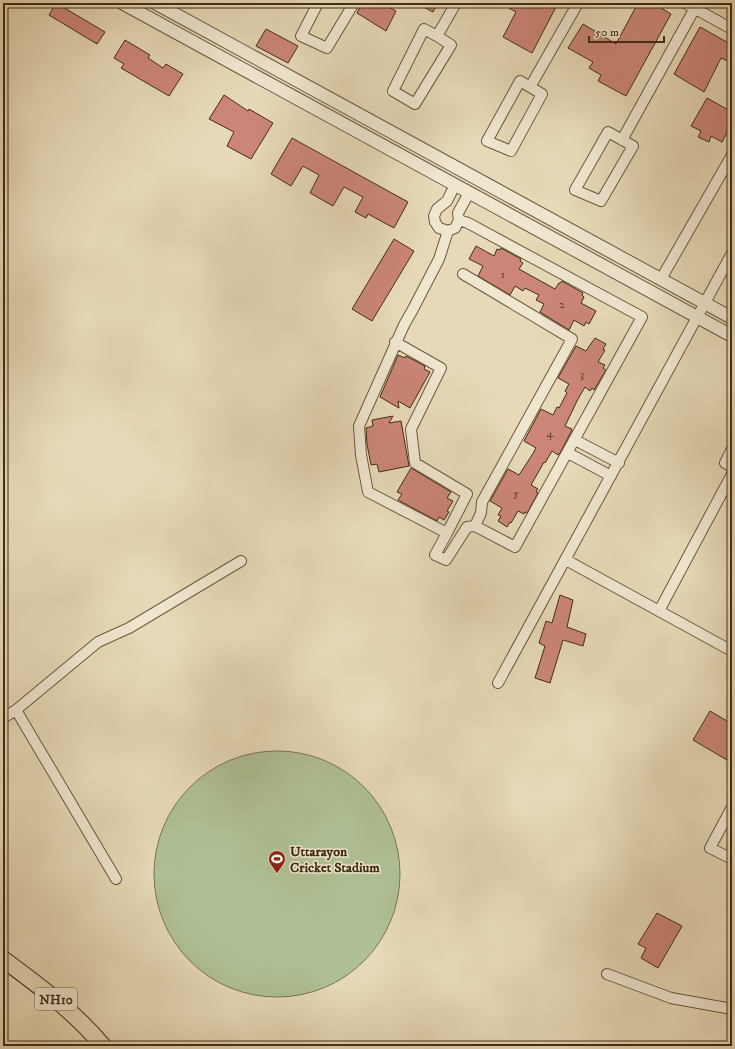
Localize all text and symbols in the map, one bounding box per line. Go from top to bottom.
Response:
scale bar [589,18,664,44]
text: 50 m [595,25,619,40]
house number: 1 [501,267,505,282]
house number: 2 [559,297,565,312]
house number: 3 [580,367,584,382]
house number: 4 [547,426,555,441]
house number: 5 [513,486,519,501]
place label: Uttarayon Cricket Stadium [290,843,380,877]
sports icon: Uttarayon Cricket Stadium [267,849,287,874]
road number: NH10 [35,988,77,1010]

